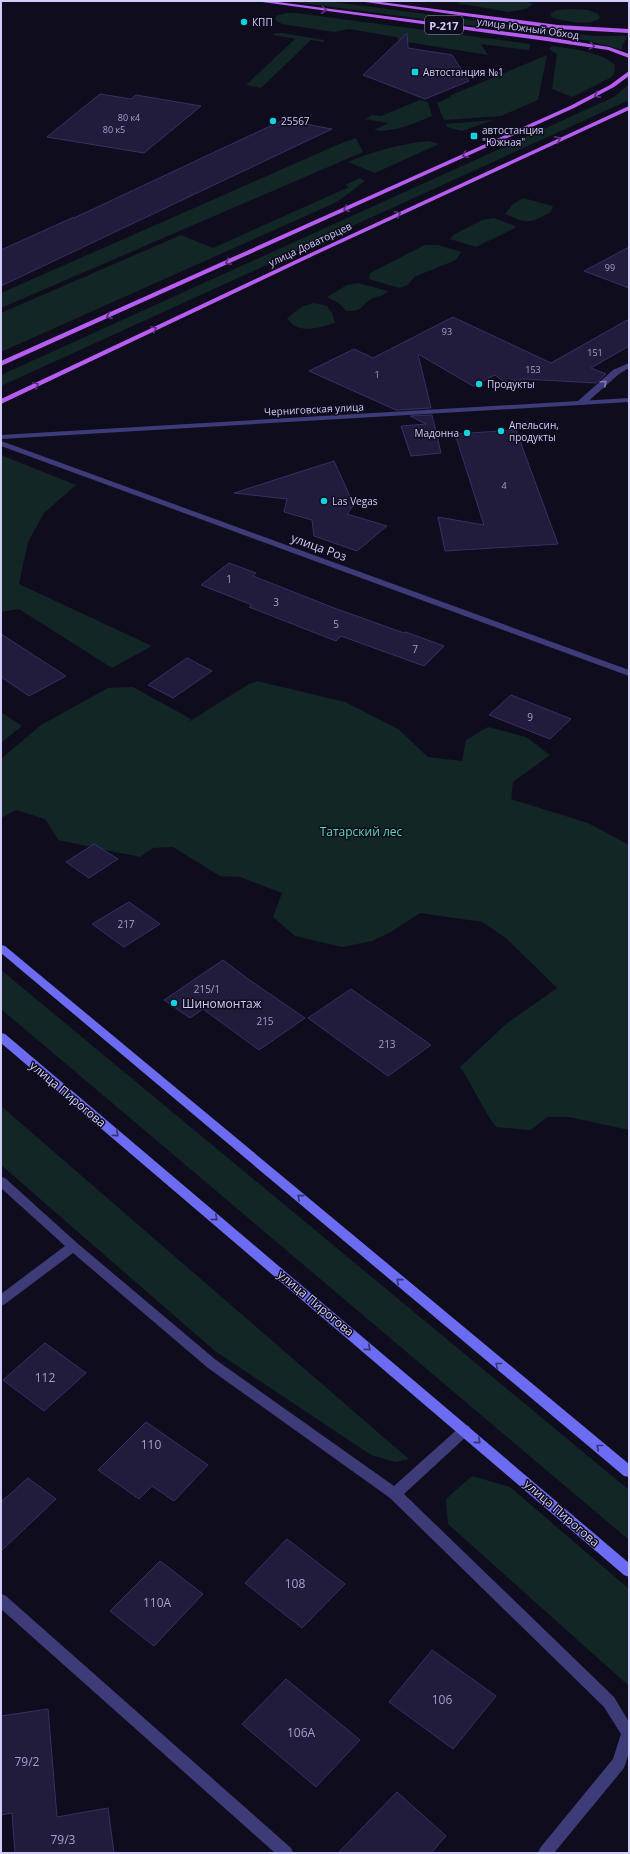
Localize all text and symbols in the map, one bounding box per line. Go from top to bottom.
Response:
one-way arrow [321,5,327,14]
street label: улица Южный Обход [476,14,580,42]
place label: КПП [252,15,273,29]
road number: Р-217 [425,16,463,34]
marker: КПП [239,17,249,27]
one-way arrow [589,41,595,50]
place label: Автостанция №1 [423,65,504,79]
marker: Автостанция №1 [410,67,420,77]
one-way arrow [593,90,601,98]
house number: 80 к4 [118,111,140,124]
place label: 25567 [281,114,310,128]
marker: 25567 [268,116,278,126]
house number: 80 к5 [103,123,125,136]
place label: автостанция "Южная" [482,123,544,149]
marker: автостанция "Южная" [469,131,479,141]
one-way arrow [554,136,561,144]
one-way arrow [462,150,469,158]
one-way arrow [343,204,351,212]
one-way arrow [394,211,401,219]
street label: улица Доваторцев [266,219,354,269]
one-way arrow [224,257,232,265]
house number: 99 [605,261,615,274]
one-way arrow [106,311,113,319]
house number: 93 [442,325,452,338]
one-way arrow [149,326,157,334]
house number: 151 [587,346,603,359]
house number: 153 [525,363,541,376]
house number: 1 [374,368,380,381]
place label: Продукты [487,377,535,391]
marker: Продукты [474,379,484,389]
one-way arrow [599,380,607,387]
one-way arrow [32,382,40,390]
street label: Черниговская улица [264,399,364,419]
place label: Апельсин, продукты [509,418,559,444]
place label: Мадонна [414,426,459,440]
marker: Апельсин, продукты [496,426,506,436]
marker: Мадонна [462,428,472,438]
house number: 4 [501,479,507,492]
place label: Las Vegas [332,494,378,508]
marker: Las Vegas [319,496,329,506]
street label: улица Роз [289,529,349,565]
house number: 1 [226,572,232,586]
house number: 3 [273,595,279,609]
house number: 5 [333,617,339,631]
house number: 7 [412,642,418,656]
house number: 9 [527,710,533,724]
park label: Татарский лес [320,823,403,840]
house number: 217 [117,917,135,931]
house number: 215/1 [194,982,220,996]
place label: Шиномонтаж [182,995,262,1012]
marker: Шиномонтаж [169,998,179,1008]
house number: 215 [256,1014,274,1028]
house number: 213 [378,1037,396,1051]
street label: улица Пирогова [26,1057,110,1131]
one-way arrow [112,1130,119,1137]
one-way arrow [297,1194,304,1201]
one-way arrow [211,1214,218,1221]
street label: улица Пирогова [274,1266,358,1340]
one-way arrow [396,1278,404,1285]
one-way arrow [363,1343,371,1350]
one-way arrow [496,1362,503,1369]
house number: 112 [35,1369,55,1386]
house number: 110 [141,1436,161,1453]
one-way arrow [473,1436,481,1443]
one-way arrow [596,1445,603,1452]
street label: улица Пирогова [521,1476,603,1550]
house number: 108 [285,1575,305,1592]
house number: 110А [143,1594,171,1611]
house number: 106 [432,1691,452,1708]
house number: 106А [287,1724,315,1741]
house number: 79/2 [15,1753,40,1770]
house number: 79/3 [51,1831,76,1848]

